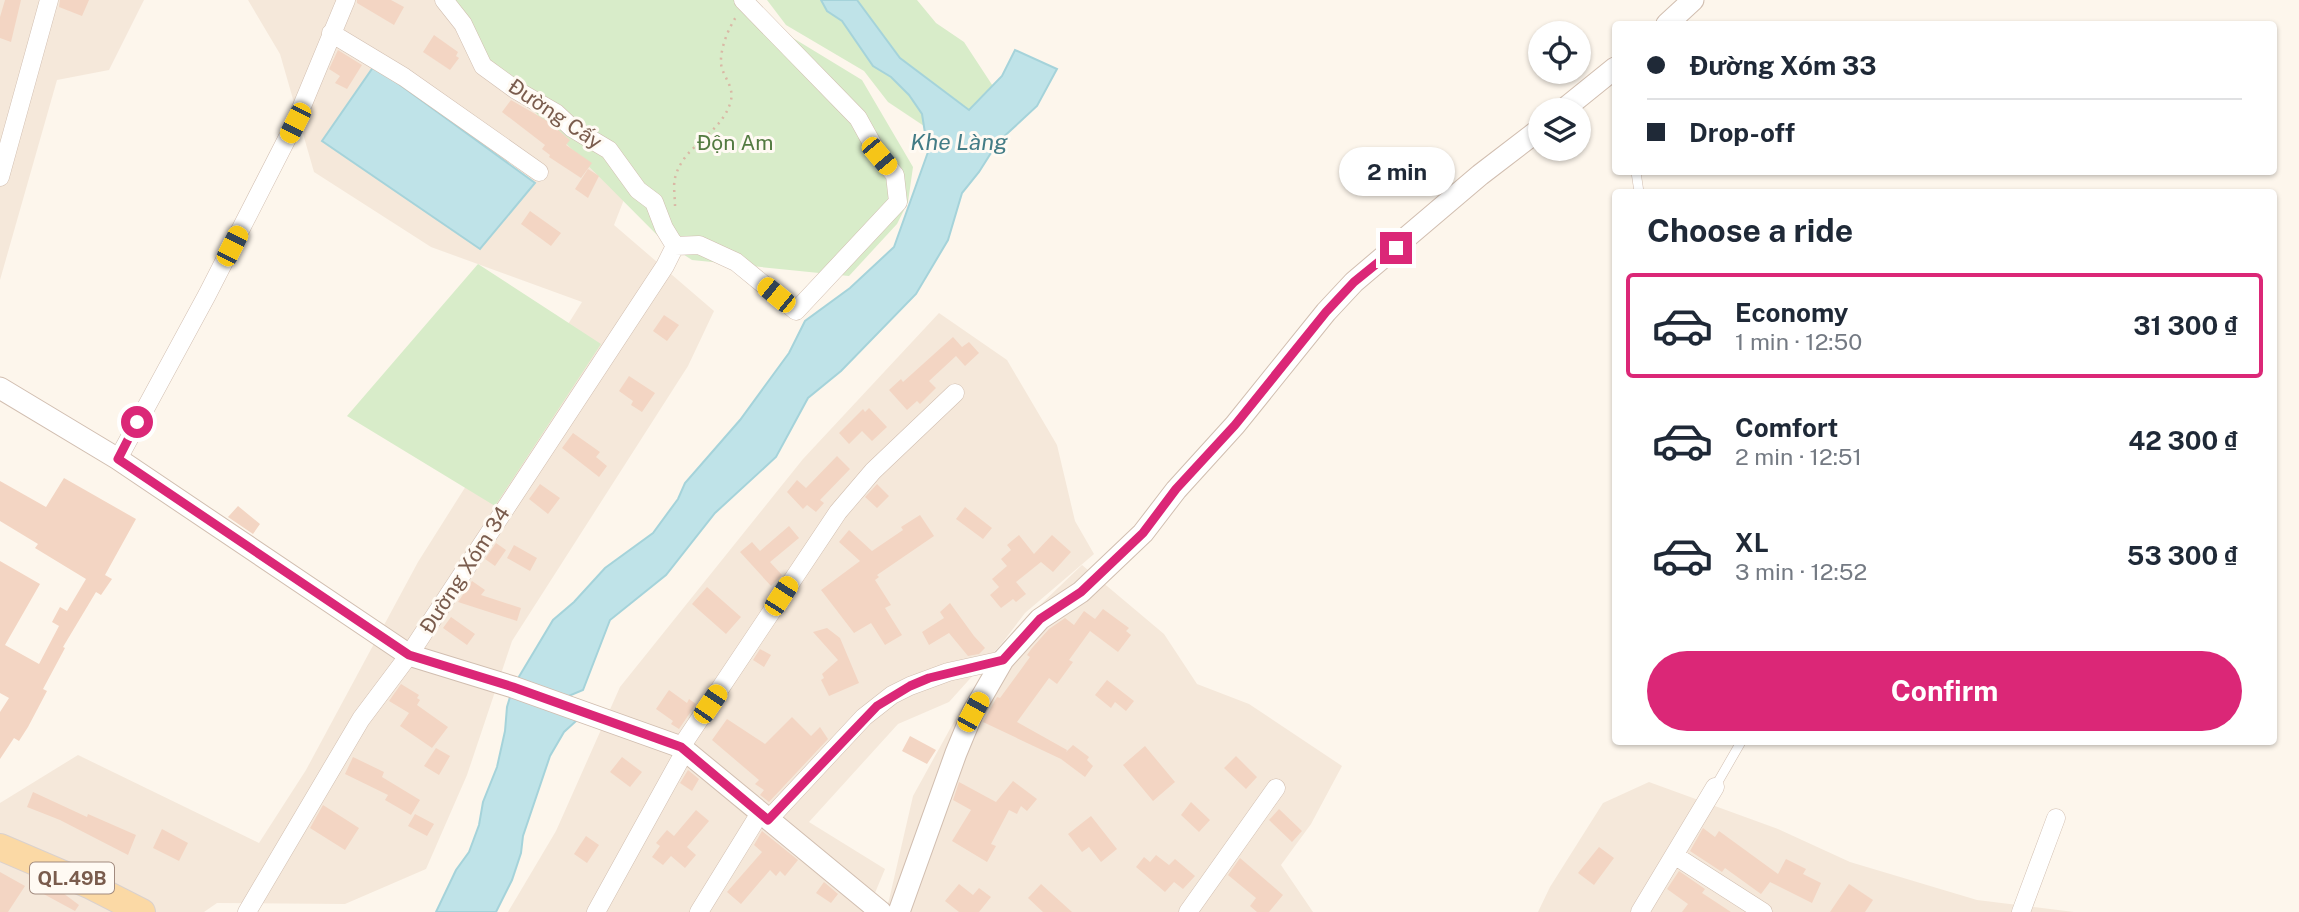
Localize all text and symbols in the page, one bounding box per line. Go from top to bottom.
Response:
map controls [1528,21,1591,161]
button: locate [1528,21,1591,84]
text: Đường Xóm 33 [1689,50,1877,81]
street label: Đường Cấy [504,73,607,154]
button: layers [1528,98,1591,161]
car [277,100,314,146]
text: Drop-off [1689,117,1795,148]
water label: Khe Làng [910,128,1008,155]
park label: Độn Am [696,130,774,155]
car [858,133,901,179]
callout: 2 min [1338,146,1454,196]
text: 2 min [1367,158,1427,185]
text: Choose a ride [1647,212,1853,249]
car [214,223,251,269]
route end [1380,232,1412,264]
car [754,274,799,316]
icon: car [1651,294,1714,357]
text: Economy [1735,297,1848,328]
text: 31 300 ₫ [2133,310,2238,341]
text: 1 min · 12:50 [1735,328,1862,355]
route start [121,406,153,438]
icon: car [1651,409,1714,472]
text: Comfort [1735,412,1838,443]
text: 42 300 ₫ [2128,425,2238,456]
text: 2 min · 12:51 [1735,443,1862,470]
street label: Đường Xóm 34 [414,502,515,638]
icon: car [1651,524,1714,587]
text: XL [1735,527,1769,558]
text: 53 300 ₫ [2127,540,2238,571]
text: 3 min · 12:52 [1735,558,1867,585]
car [761,573,802,619]
button: Confirm [1647,651,2242,731]
car [690,681,731,727]
car [954,689,993,735]
road number: QL.49B [30,862,114,894]

